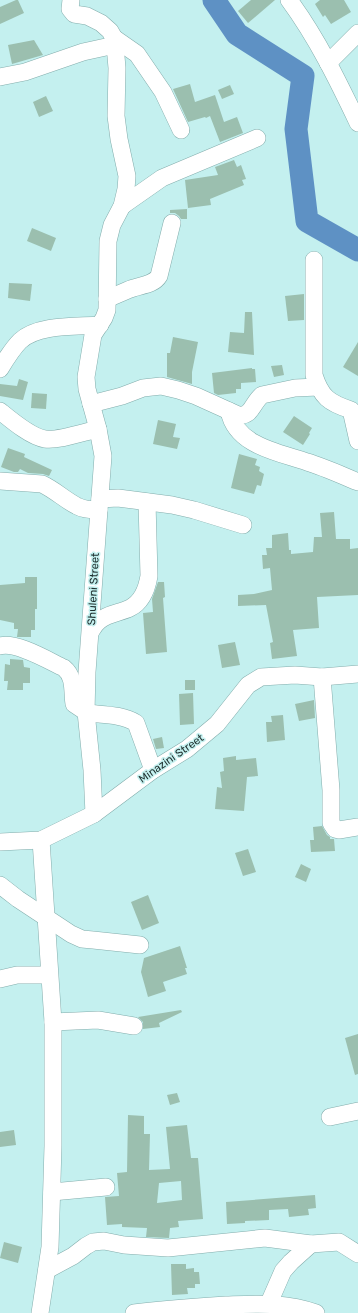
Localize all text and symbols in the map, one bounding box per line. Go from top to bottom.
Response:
street label: Shuleni Street [85,552,102,626]
street label: Minazini Street [136,731,207,786]

